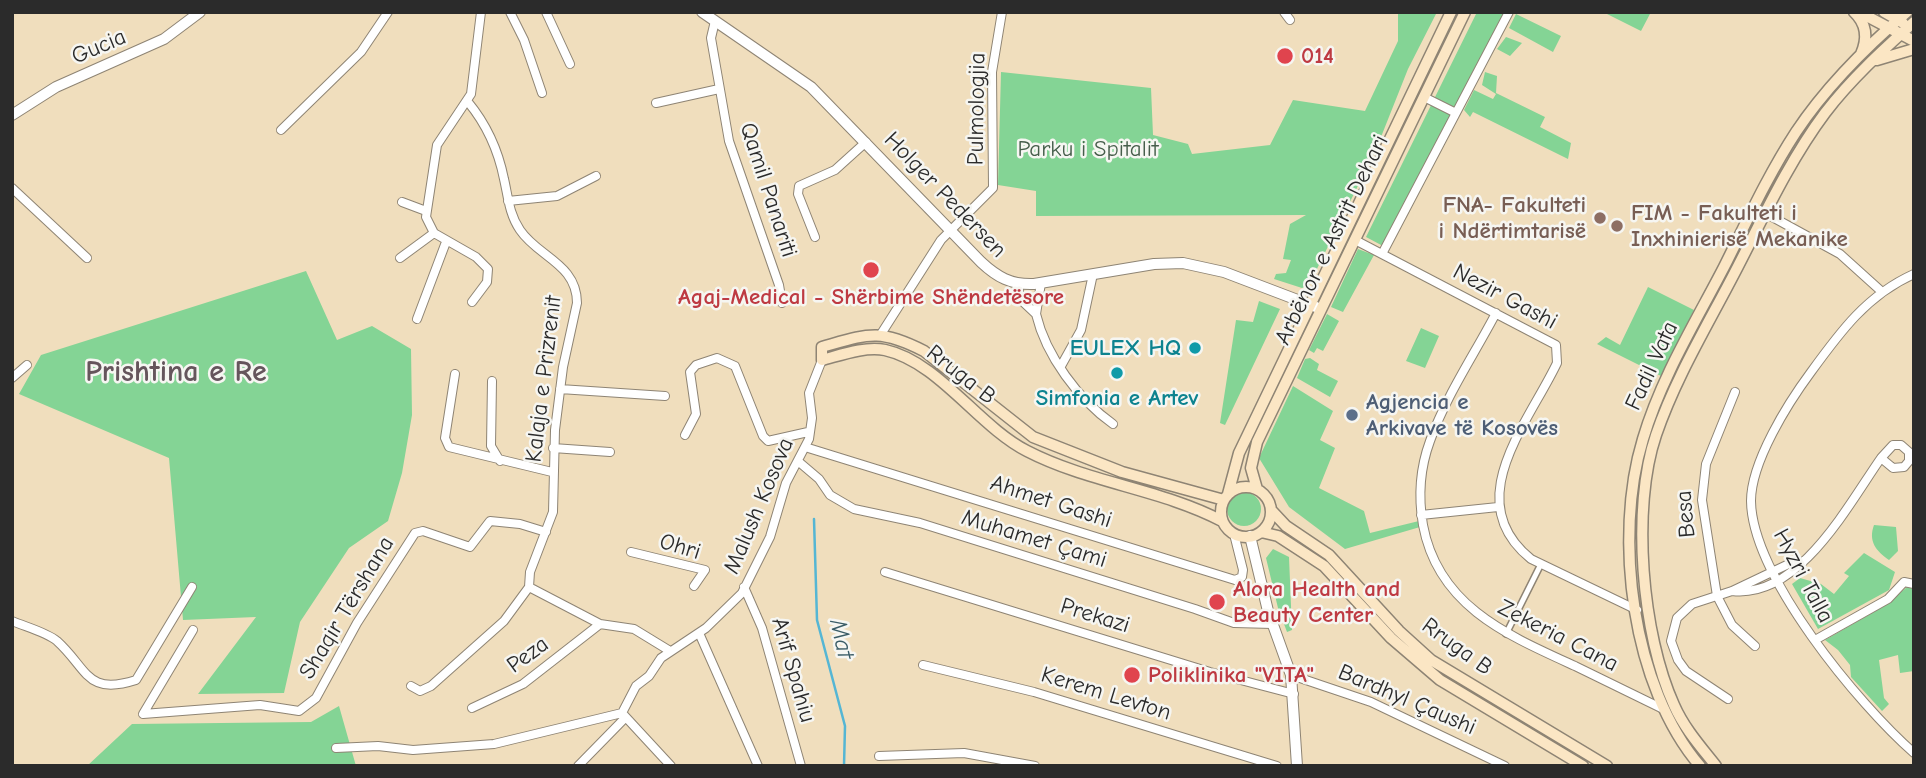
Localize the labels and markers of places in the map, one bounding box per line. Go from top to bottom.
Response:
place label: 014 [1301,42,1334,70]
marker: 014 [1275,46,1295,66]
place label: FNA- Fakulteti i Ndërtimtarisë [1439,191,1586,245]
place label: FIM - Fakulteti i Inxhinierisë Mekanike [1631,199,1848,253]
marker: FNA- Fakulteti i Ndërtimtarisë [1592,210,1608,226]
marker: FIM - Fakulteti i Inxhinierisë Mekanike [1609,218,1625,234]
marker: Agaj-Medical - Shërbime Shëndetësore [861,260,881,280]
place label: Agaj-Medical - Shërbime Shëndetësore [678,283,1064,311]
place label: EULEX HQ [1070,334,1181,362]
marker: EULEX HQ [1187,340,1203,356]
marker: Simfonia e Artev [1109,365,1125,381]
place label: Simfonia e Artev [1036,384,1198,412]
place label: Agjencia e Arkivave të Kosovës [1366,388,1558,442]
marker: Agjencia e Arkivave të Kosovës [1344,407,1360,423]
place label: Alora Health and Beauty Center [1233,575,1400,629]
marker: Alora Health and Beauty Center [1207,592,1227,612]
place label: Poliklinika "VITA" [1148,661,1314,689]
marker: Poliklinika "VITA" [1122,665,1142,685]

